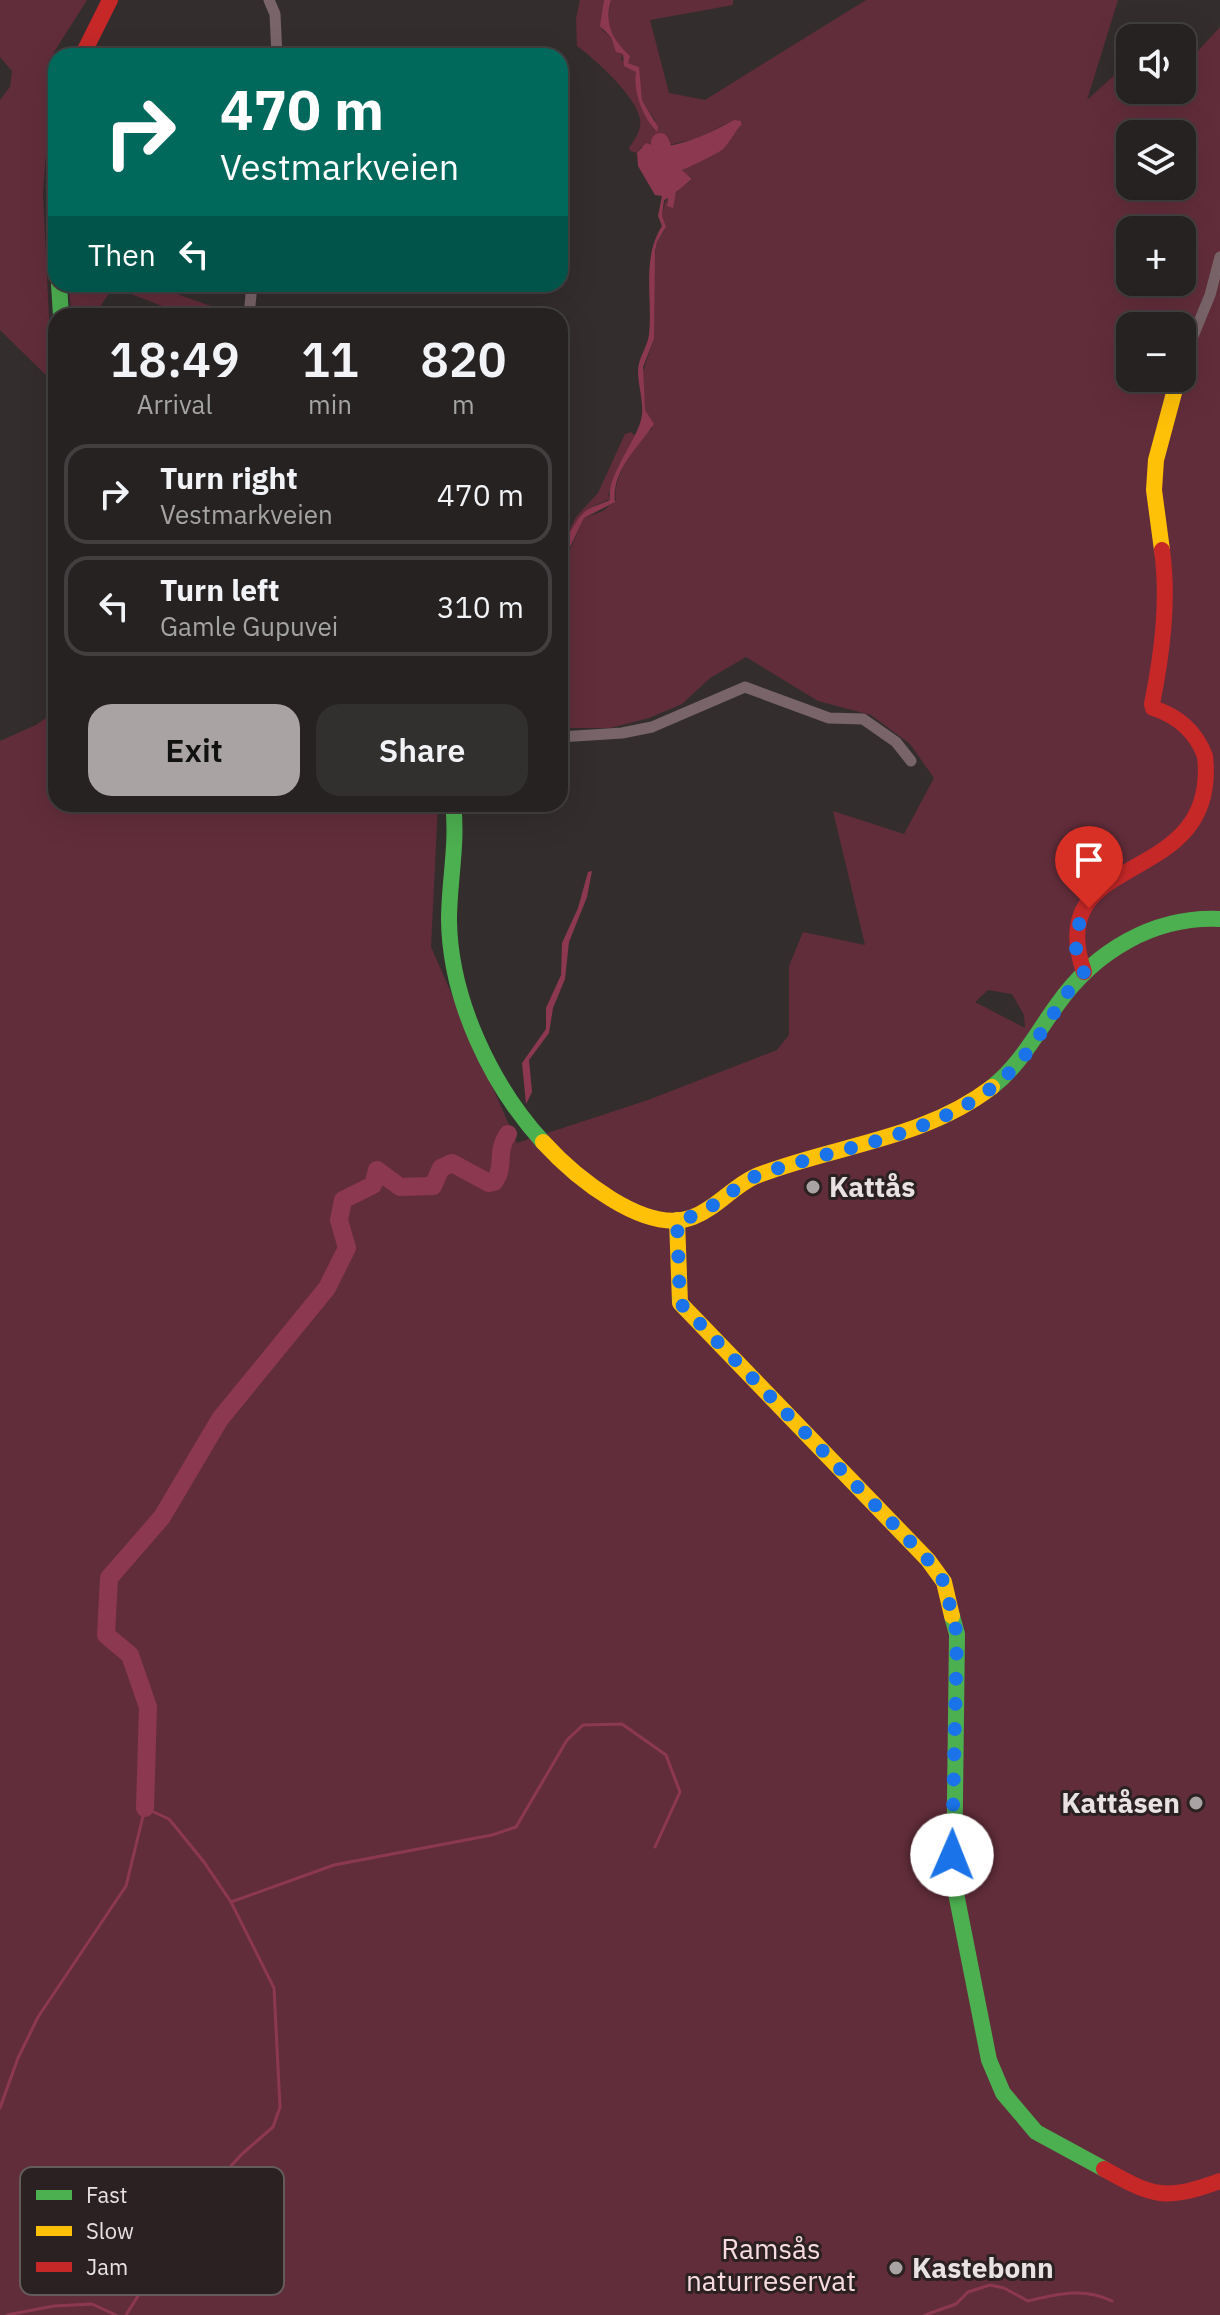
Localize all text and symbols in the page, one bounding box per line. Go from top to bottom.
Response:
map controls [1116,24,1196,392]
button: sound [1116,24,1196,104]
text: 470 m [220,73,384,145]
icon: right [88,80,192,184]
button: layers [1116,120,1196,200]
text: Vestmarkveien [220,143,459,190]
button: + [1116,216,1196,296]
icon: left [172,232,216,276]
text: Then [88,235,156,274]
button: − [1116,312,1196,392]
text: 18:49 [109,328,240,390]
text: 11 [301,328,359,390]
text: 820 [420,328,507,390]
text: Arrival [137,387,213,421]
text: min [308,387,352,421]
text: m [452,387,475,421]
text: Turn right [160,458,298,497]
icon: right [92,472,136,516]
text: 470 m [437,475,524,514]
text: Vestmarkveien [160,497,333,531]
text: Turn left [160,570,279,609]
icon: left [92,584,136,628]
text: 310 m [437,587,524,626]
text: Gamle Gupuvei [160,609,338,643]
button: Exit [88,704,300,796]
button: Share [316,704,528,796]
pin [1055,826,1123,908]
icon: arrive [1067,838,1111,882]
place label: Kattås [829,1168,915,1205]
marker: Kattås [804,1178,822,1196]
place label: Kattåsen [1061,1784,1180,1821]
marker: Kattåsen [1187,1794,1205,1812]
position arrow [910,1813,994,1897]
legend [20,2167,284,2295]
text: Fast [86,2180,127,2209]
text: Slow [86,2216,134,2245]
park label: Ramsås naturreservat [686,2230,856,2299]
place label: Kastebonn [912,2249,1054,2286]
text: Jam [86,2252,128,2281]
marker: Kastebonn [887,2259,905,2277]

